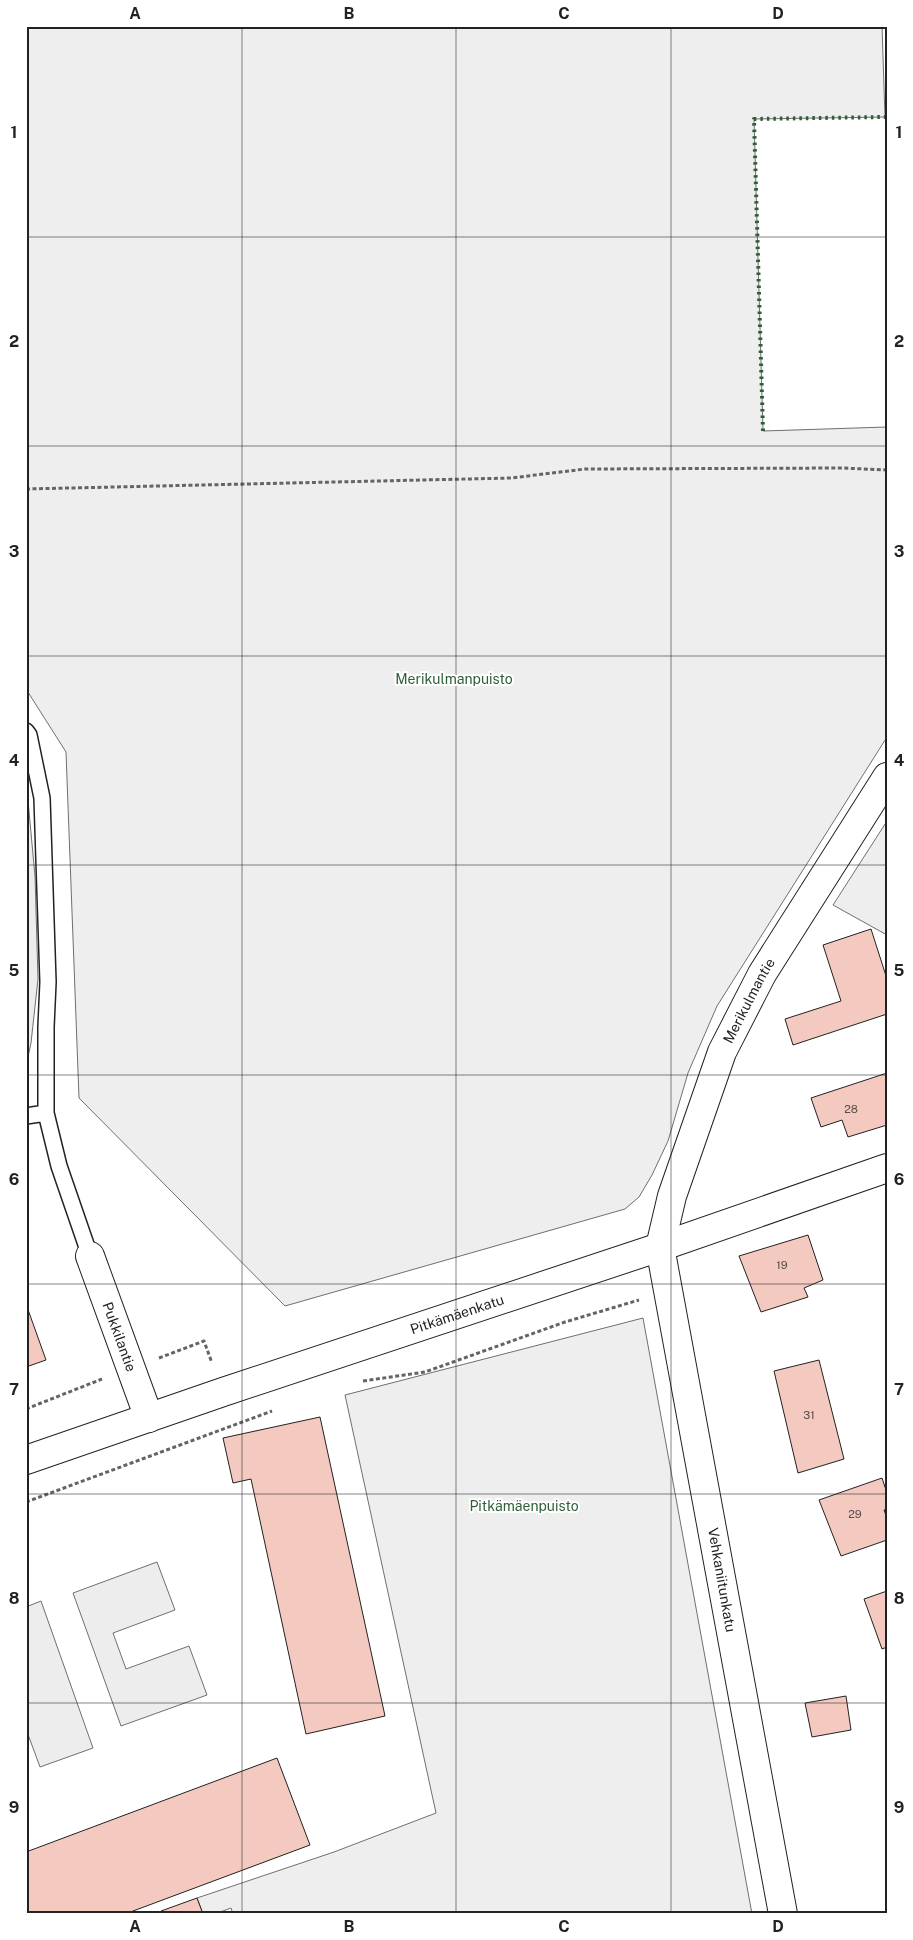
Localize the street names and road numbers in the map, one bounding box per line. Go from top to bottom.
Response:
street label: Merikulmantie [720,955,778,1046]
street label: Pitkämäenkatu [408,1291,506,1337]
street label: Pukkilantie [99,1300,139,1374]
street label: Vehkaniitunkatu [705,1527,739,1633]

